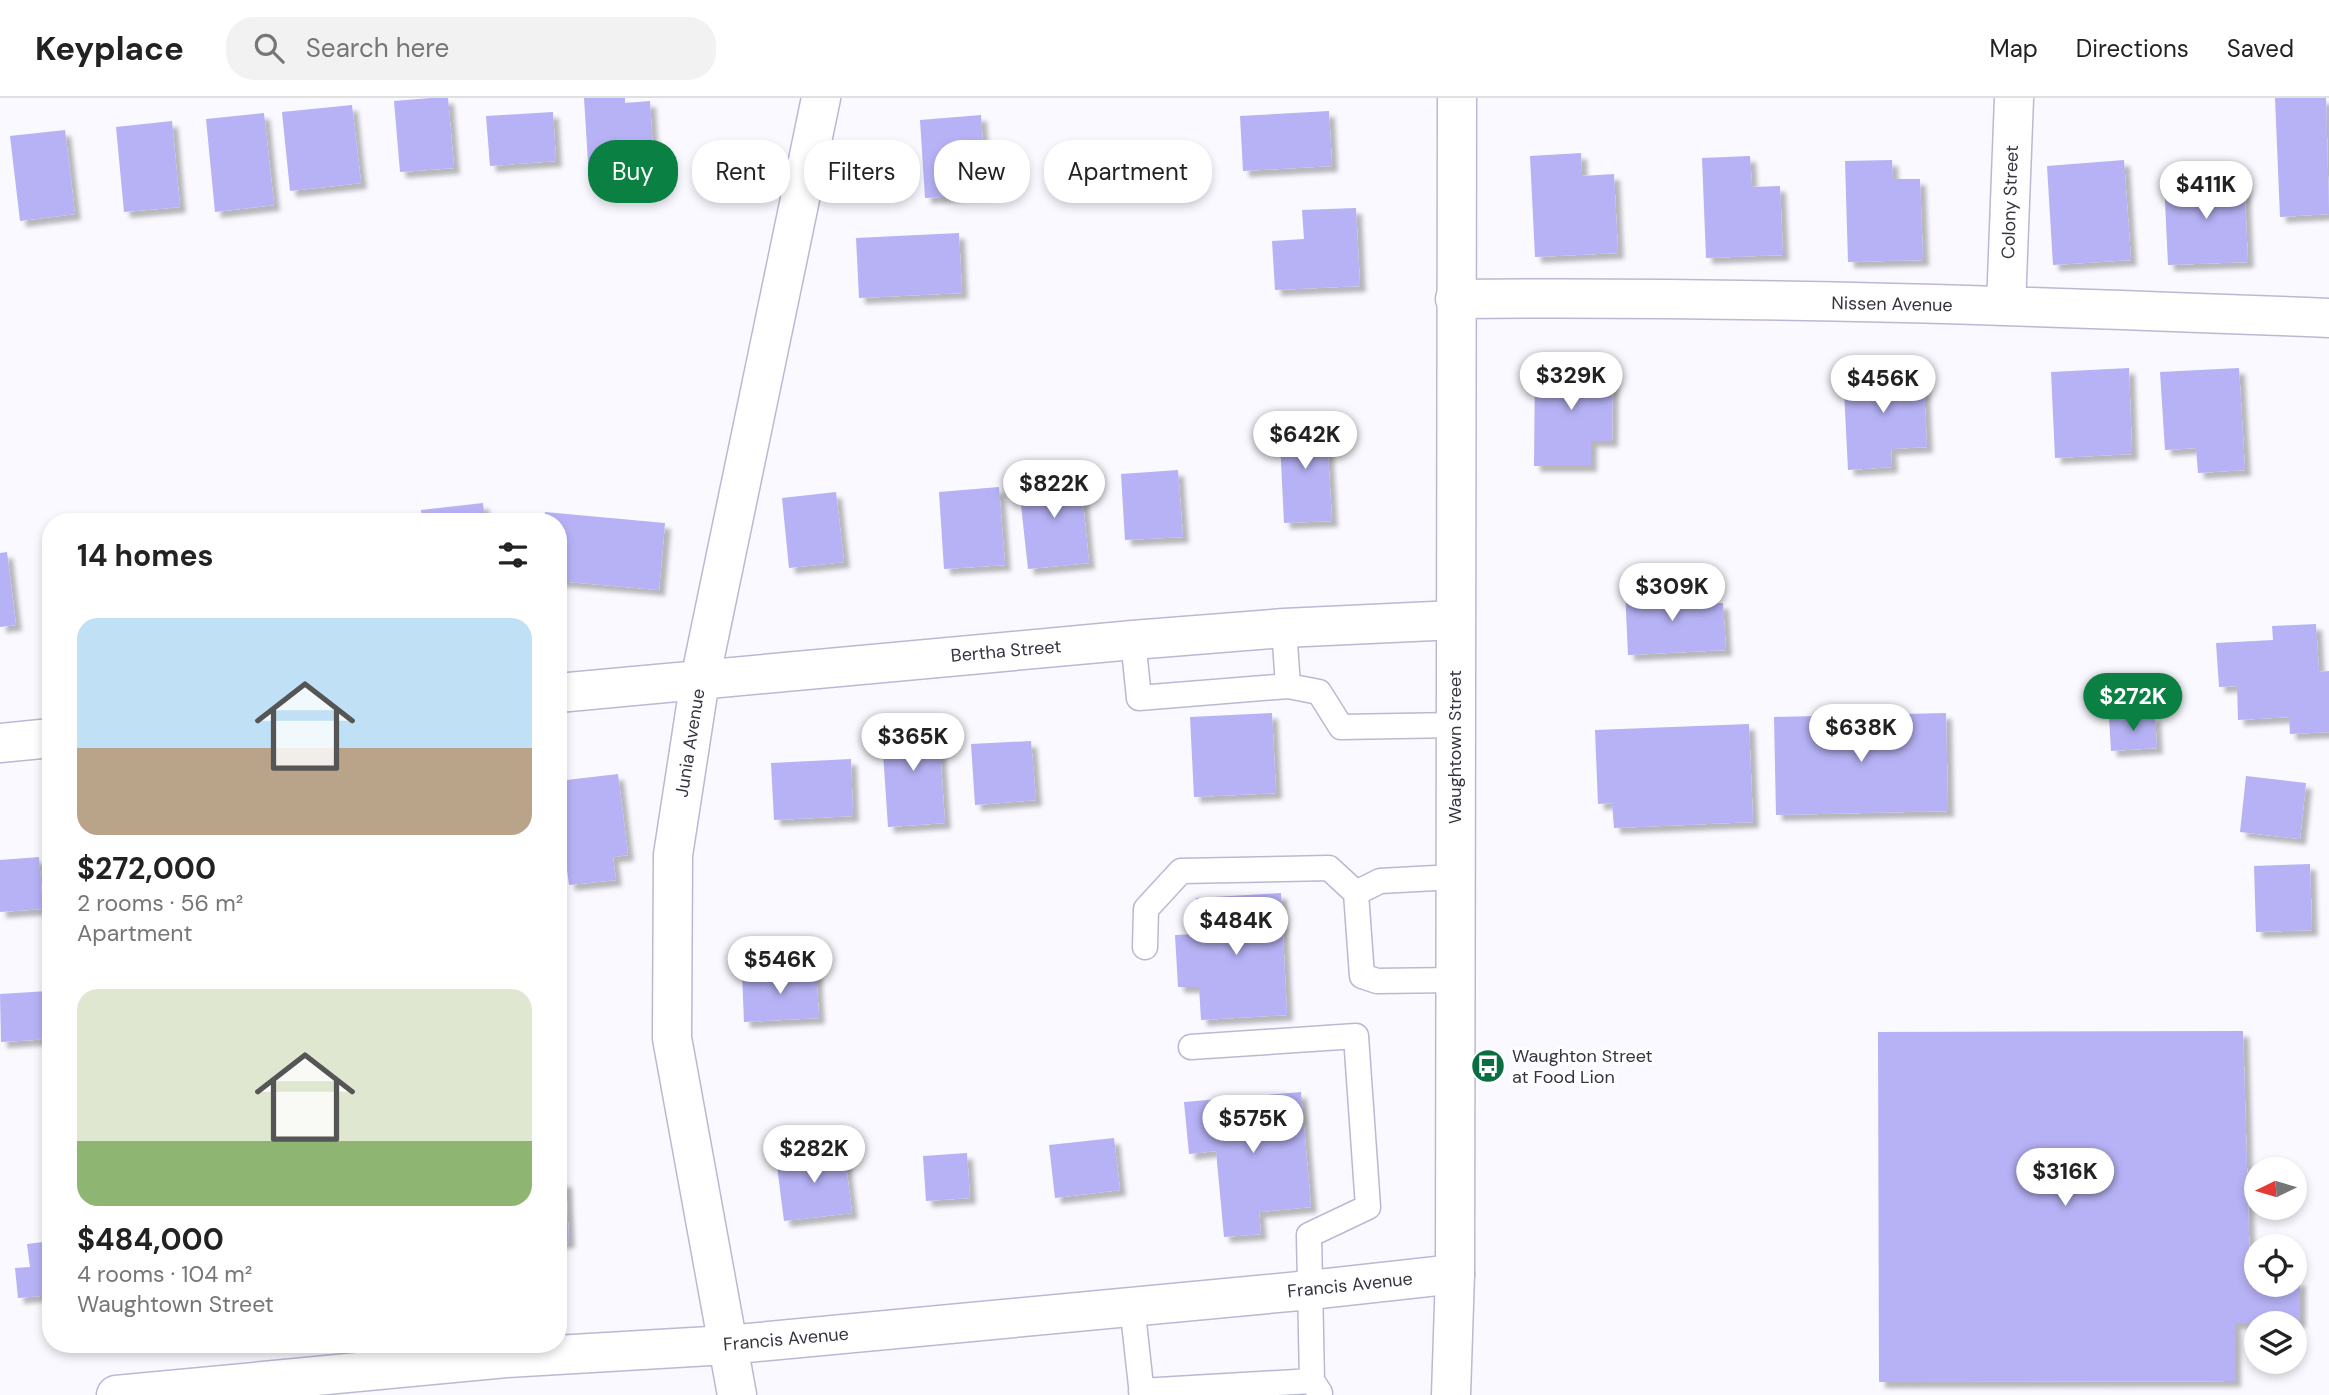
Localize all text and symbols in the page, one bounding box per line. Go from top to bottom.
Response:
search box [226,17,716,80]
text: Keyplace [35,27,184,70]
icon: search [250,29,288,67]
text: Search here [306,31,449,65]
text: Map [1990,33,2038,64]
text: Directions [2076,33,2189,64]
text: Saved [2227,33,2294,64]
chip: Buy [588,140,678,203]
chip: Rent [692,140,790,203]
chip: Filters [804,140,920,203]
chip: New [934,140,1030,203]
chip: Apartment [1044,140,1212,203]
street label: Colony Street [1996,145,2024,259]
pin: $411K [2157,162,2255,221]
text: $411K [2176,169,2236,199]
street label: Nissen Avenue [1831,291,1953,317]
pin: $329K [1522,352,1620,412]
pin: $456K [1834,356,1932,415]
text: $329K [1536,360,1606,390]
text: $456K [1847,363,1919,393]
pin: $642K [1256,412,1354,471]
text: $642K [1269,419,1341,449]
pin: $822K [1005,460,1103,520]
text: $822K [1019,468,1089,498]
text: 14 homes [77,536,214,575]
icon: filters [494,536,532,574]
pin: $309K [1623,564,1721,623]
text: $309K [1635,571,1709,601]
street label: Bertha Street [950,634,1062,668]
icon: home [242,663,368,789]
street label: Waughtown Street [1443,670,1467,824]
pin: $272K [2084,674,2182,733]
text: $272K [2099,681,2167,711]
street label: Junia Avenue [670,687,710,799]
pin: $638K [1812,704,1910,764]
text: $638K [1825,712,1897,742]
pin: $365K [864,714,962,773]
text: $365K [877,721,949,751]
text: $272,000 [77,849,216,888]
text: 2 rooms · 56 m² [77,888,243,918]
pin: $484K [1187,898,1285,957]
text: $484K [1199,905,1273,935]
text: Apartment [77,918,192,948]
pin: $546K [731,936,829,996]
text: $546K [744,944,816,974]
icon: home [242,1034,368,1160]
place label: Waughton Street at Food Lion [1512,1044,1653,1089]
bus stop icon: Waughton Street at Food Lion [1469,1047,1507,1085]
pin: $575K [1204,1096,1302,1155]
text: $575K [1218,1103,1288,1133]
pin: $282K [765,1126,863,1185]
text: $282K [779,1133,849,1163]
pin: $316K [2016,1148,2114,1208]
text: $316K [2032,1156,2098,1186]
north arrow [2244,1157,2306,1220]
map controls [2244,1157,2307,1374]
text: $484,000 [77,1220,224,1259]
button: locate [2244,1234,2307,1297]
text: 4 rooms · 104 m² [77,1259,252,1289]
street label: Francis Avenue [1286,1266,1414,1304]
text: Waughtown Street [77,1289,274,1319]
button: layers [2244,1311,2307,1374]
street label: Francis Avenue [722,1322,850,1356]

